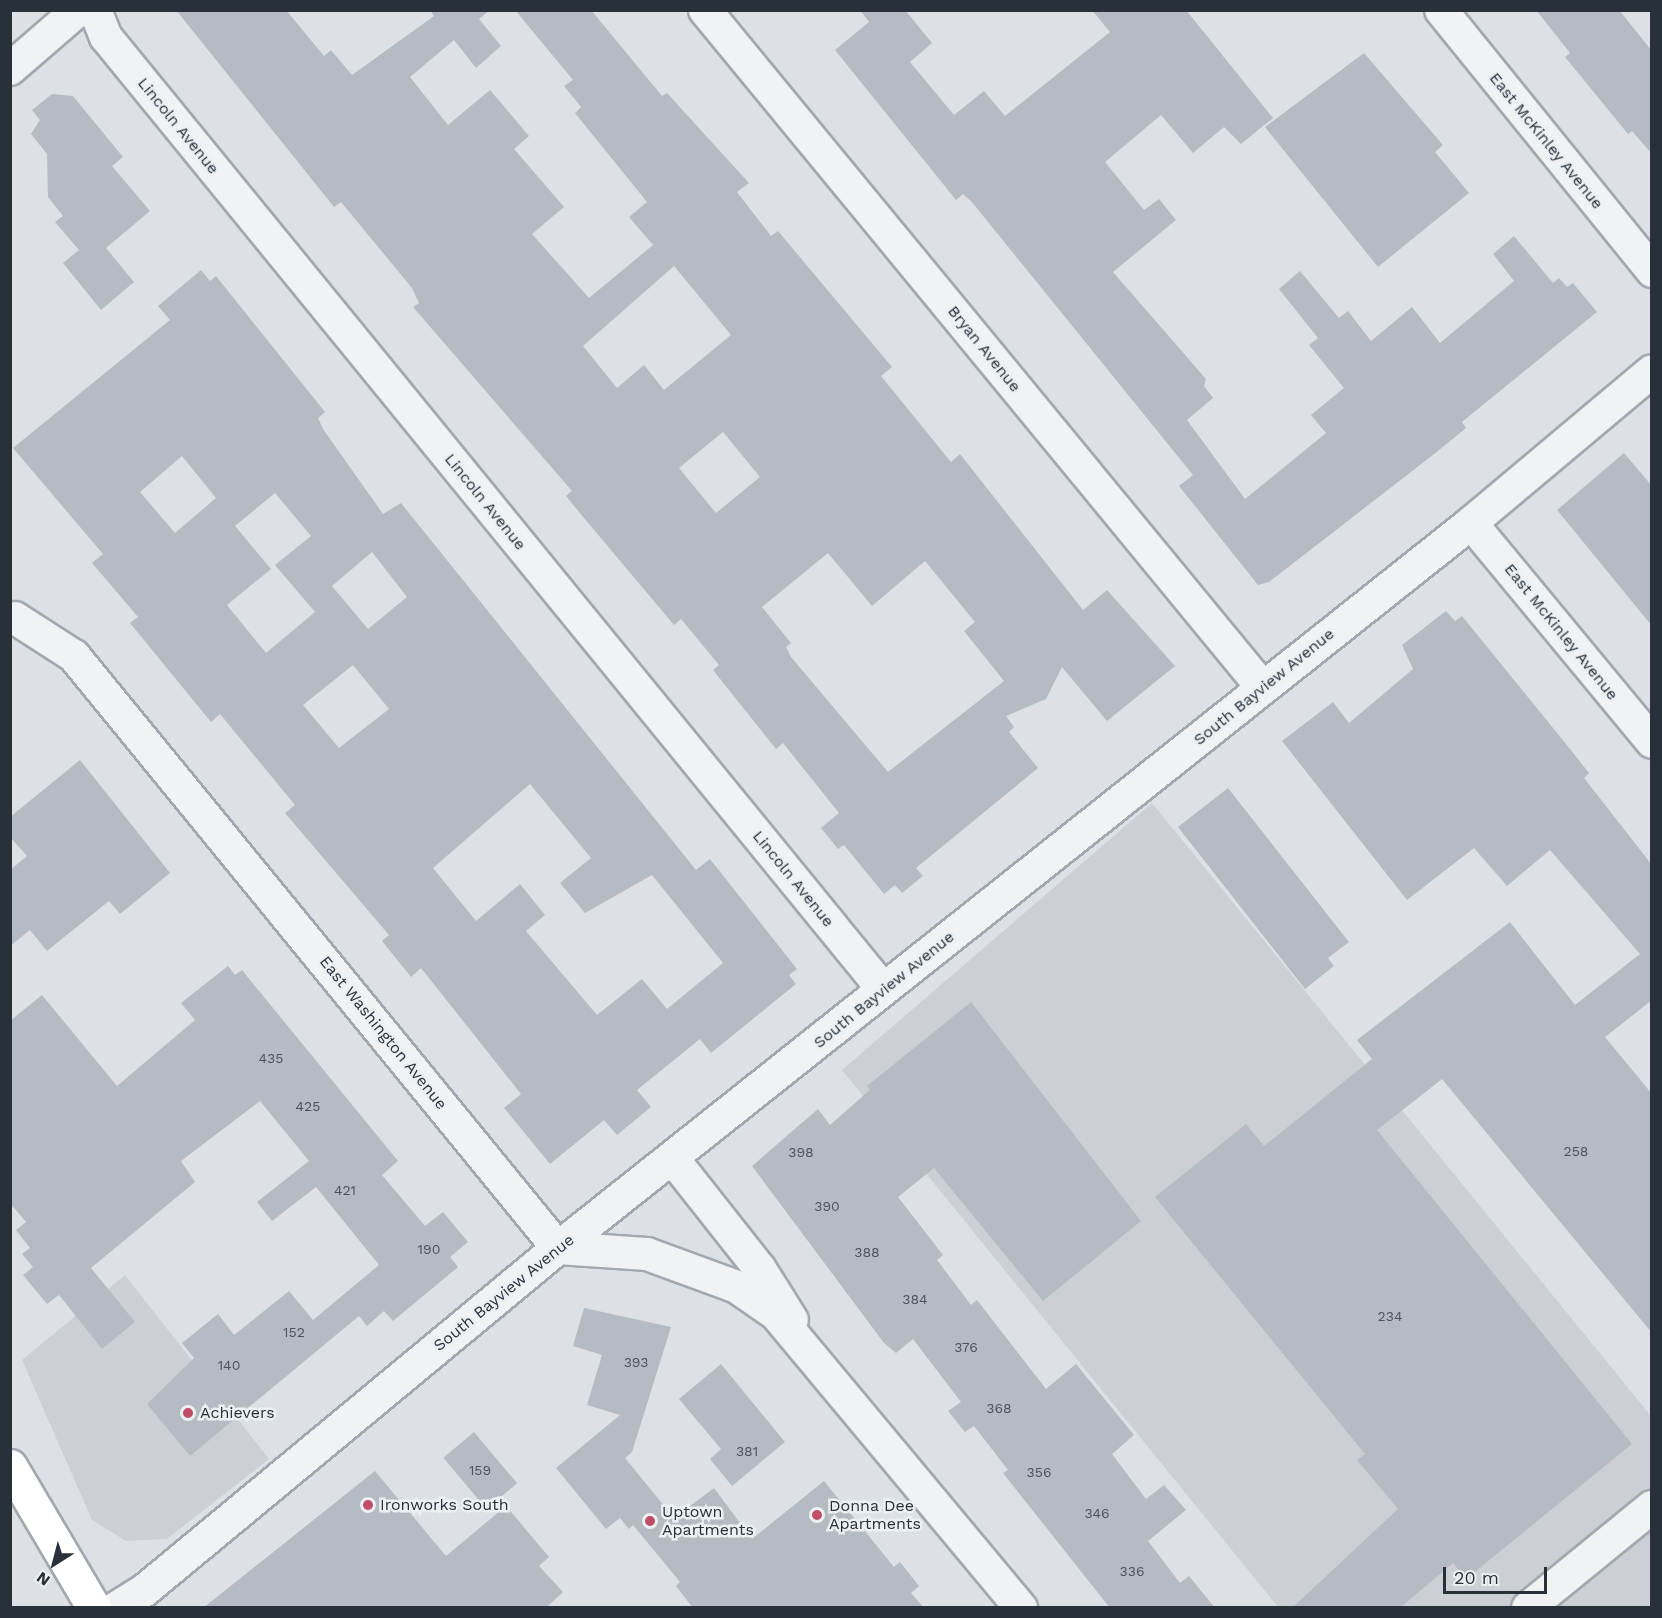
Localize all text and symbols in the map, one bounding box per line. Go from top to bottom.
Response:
street label: East McKinley Avenue [1485,68,1607,214]
street label: Lincoln Avenue [133,74,223,178]
street label: Bryan Avenue [943,302,1025,396]
street label: Lincoln Avenue [440,450,530,554]
street label: East McKinley Avenue [1500,559,1622,705]
street label: South Bayview Avenue [1190,624,1338,750]
street label: Lincoln Avenue [748,827,838,931]
street label: South Bayview Avenue [810,927,958,1053]
street label: East Washington Avenue [315,952,451,1114]
house number: 435 [259,1050,283,1066]
house number: 425 [296,1098,320,1114]
house number: 258 [1564,1143,1588,1159]
house number: 398 [788,1144,814,1160]
house number: 421 [334,1182,356,1198]
house number: 390 [814,1198,840,1214]
street label: South Bayview Avenue [430,1230,578,1356]
house number: 190 [418,1241,440,1257]
house number: 388 [854,1244,880,1260]
house number: 384 [902,1291,928,1307]
house number: 234 [1378,1308,1402,1324]
house number: 152 [283,1324,305,1340]
house number: 376 [954,1339,978,1355]
house number: 393 [624,1354,648,1370]
house number: 140 [218,1357,240,1373]
house number: 368 [986,1400,1012,1416]
place label: Achievers [200,1403,275,1423]
marker: Achievers [181,1406,195,1420]
house number: 381 [736,1443,758,1459]
house number: 159 [469,1462,491,1478]
house number: 356 [1027,1464,1051,1480]
place label: Ironworks South [380,1495,509,1515]
place label: Donna Dee Apartments [829,1496,921,1534]
marker: Ironworks South [361,1498,375,1512]
place label: Uptown Apartments [662,1502,754,1540]
house number: 346 [1084,1505,1110,1521]
marker: Donna Dee Apartments [810,1508,824,1522]
marker: Uptown Apartments [643,1514,657,1528]
north arrow [24,1534,84,1594]
scale bar [1446,1555,1550,1593]
house number: 336 [1120,1563,1144,1579]
text: 20 m [1454,1567,1499,1588]
text: N [33,1568,54,1590]

